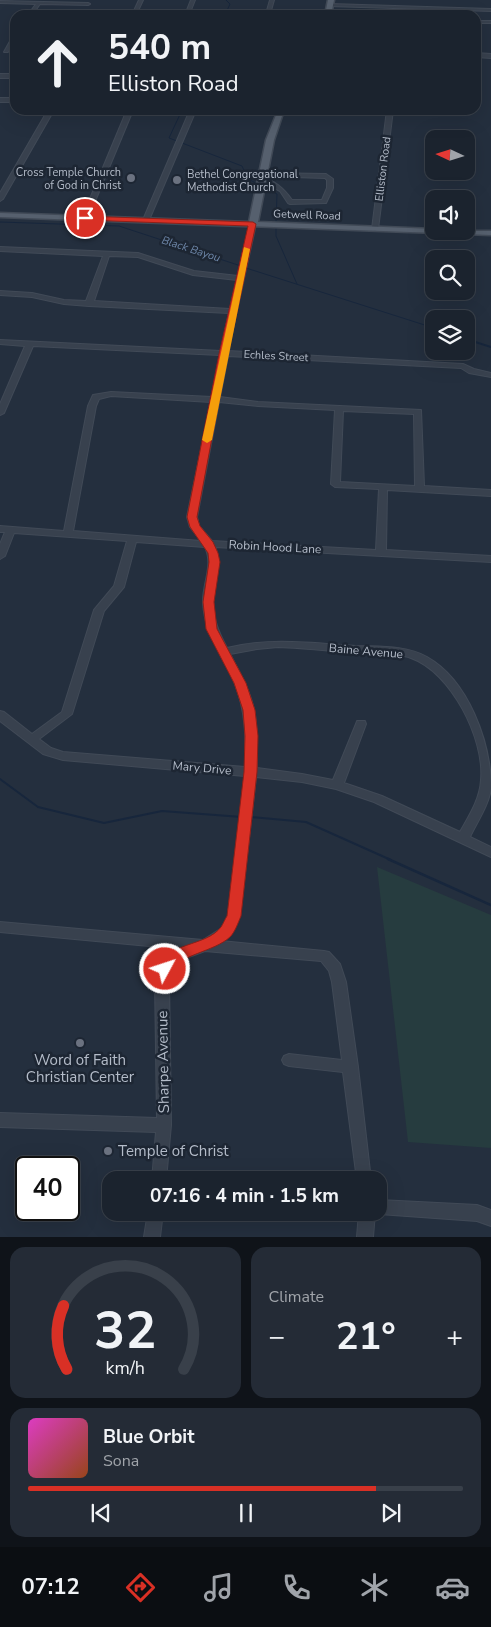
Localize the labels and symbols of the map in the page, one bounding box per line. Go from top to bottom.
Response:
north arrow [425,130,475,180]
street label: Elliston Road [372,136,394,202]
place label: Cross Temple Church of God in Christ [16,165,121,193]
place label: Bethel Congregational Methodist Church [187,167,299,195]
marker: Cross Temple Church of God in Christ [125,172,137,184]
marker: Bethel Congregational Methodist Church [171,174,183,186]
pin [64,197,106,239]
street label: Getwell Road [273,206,341,224]
water label: Black Bayou [160,232,222,266]
street label: Echles Street [243,347,309,365]
street label: Robin Hood Lane [228,537,322,557]
street label: Baine Avenue [328,640,404,662]
street label: Mary Drive [172,757,232,779]
position arrow [138,942,190,994]
street label: Sharpe Avenue [152,1010,174,1114]
marker: Word of Faith Christian Center [74,1037,86,1049]
place label: Word of Faith Christian Center [26,1050,135,1087]
place label: Temple of Christ [118,1141,229,1161]
marker: Temple of Christ [102,1145,114,1157]
speed limit sign: 40 [15,1156,80,1221]

